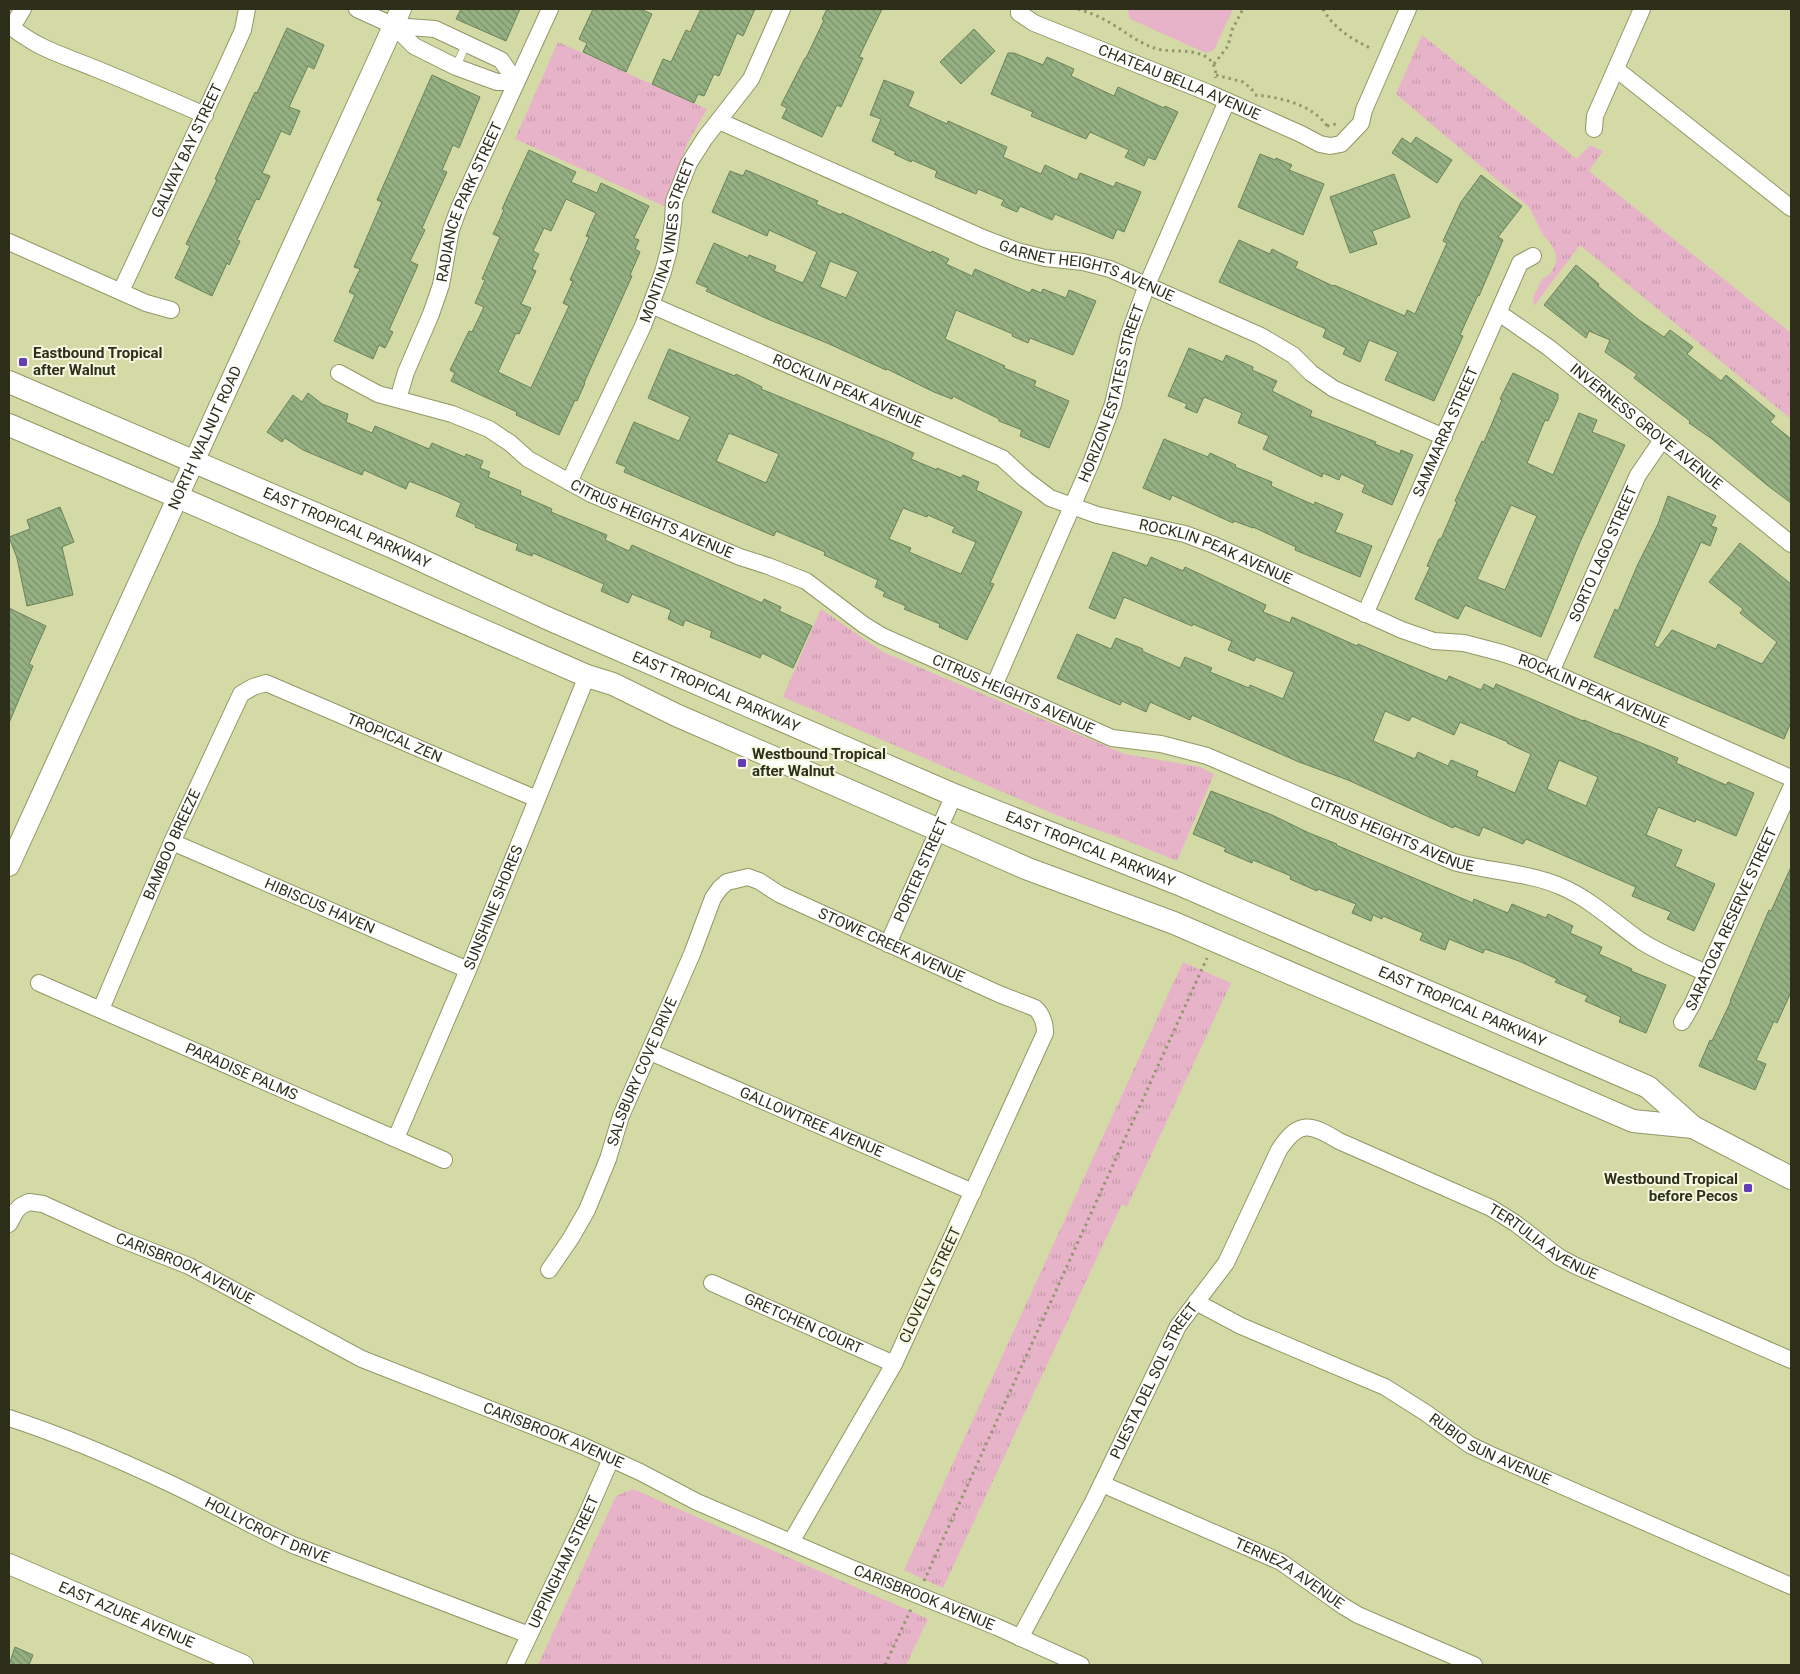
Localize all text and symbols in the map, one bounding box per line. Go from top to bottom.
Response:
street label: CHATEAU BELLA AVENUE [1096,41,1264,124]
street label: GALWAY BAY STREET [148,81,226,221]
street label: RADIANCE PARK STREET [433,119,506,283]
street label: MONTINA VINES STREET [636,156,699,325]
street label: GARNET HEIGHTS AVENUE [996,236,1177,306]
street label: HORIZON ESTATES STREET [1075,302,1148,485]
place label: Eastbound Tropical after Walnut [33,344,163,379]
street label: ROCKLIN PEAK AVENUE [770,350,927,432]
marker: Eastbound Tropical after Walnut [17,356,29,368]
street label: INVERNESS GROVE AVENUE [1566,360,1726,494]
street label: NORTH WALNUT ROAD [164,363,246,512]
street label: SAMMARRA STREET [1409,364,1482,500]
street label: CITRUS HEIGHTS AVENUE [567,475,737,562]
street label: EAST TROPICAL PARKWAY [260,483,433,572]
street label: SORTO LAGO STREET [1565,483,1641,625]
street label: ROCKLIN PEAK AVENUE [1137,515,1295,588]
street label: EAST TROPICAL PARKWAY [630,647,803,736]
street label: CITRUS HEIGHTS AVENUE [929,650,1098,738]
street label: ROCKLIN PEAK AVENUE [1516,650,1672,732]
street label: TROPICAL ZEN [344,710,445,766]
place label: Westbound Tropical after Walnut [752,745,886,780]
marker: Westbound Tropical after Walnut [736,757,748,769]
street label: BAMBOO BREEZE [139,786,205,903]
street label: CITRUS HEIGHTS AVENUE [1308,792,1476,876]
street label: EAST TROPICAL PARKWAY [1003,807,1178,891]
street label: PORTER STREET [890,815,952,925]
street label: SARATOGA RESERVE STREET [1682,825,1781,1014]
street label: SUNSHINE SHORES [460,843,526,973]
street label: HIBISCUS HAVEN [262,874,378,938]
street label: STOWE CREEK AVENUE [815,904,968,986]
street label: EAST TROPICAL PARKWAY [1376,962,1549,1051]
street label: SALSBURY COVE DRIVE [603,994,681,1148]
street label: PARADISE PALMS [183,1039,301,1104]
street label: GALLOWTREE AVENUE [737,1083,886,1161]
place label: Westbound Tropical before Pecos [1604,1170,1738,1205]
marker: Westbound Tropical before Pecos [1742,1182,1754,1194]
street label: TERTULIA AVENUE [1485,1200,1601,1284]
street label: CLOVELLY STREET [895,1224,965,1346]
street label: CARISBROOK AVENUE [113,1229,258,1309]
street label: GRETCHEN COURT [741,1289,865,1358]
street label: PUESTA DEL SOL STREET [1106,1299,1201,1462]
street label: CARISBROOK AVENUE [480,1398,627,1472]
street label: RUBIO SUN AVENUE [1426,1409,1554,1489]
street label: HOLLYCROFT DRIVE [202,1493,333,1567]
street label: UPPINGHAM STREET [525,1493,603,1631]
street label: TERNEZA AVENUE [1232,1534,1348,1613]
street label: CARISBROOK AVENUE [851,1561,998,1634]
street label: EAST AZURE AVENUE [56,1578,197,1652]

